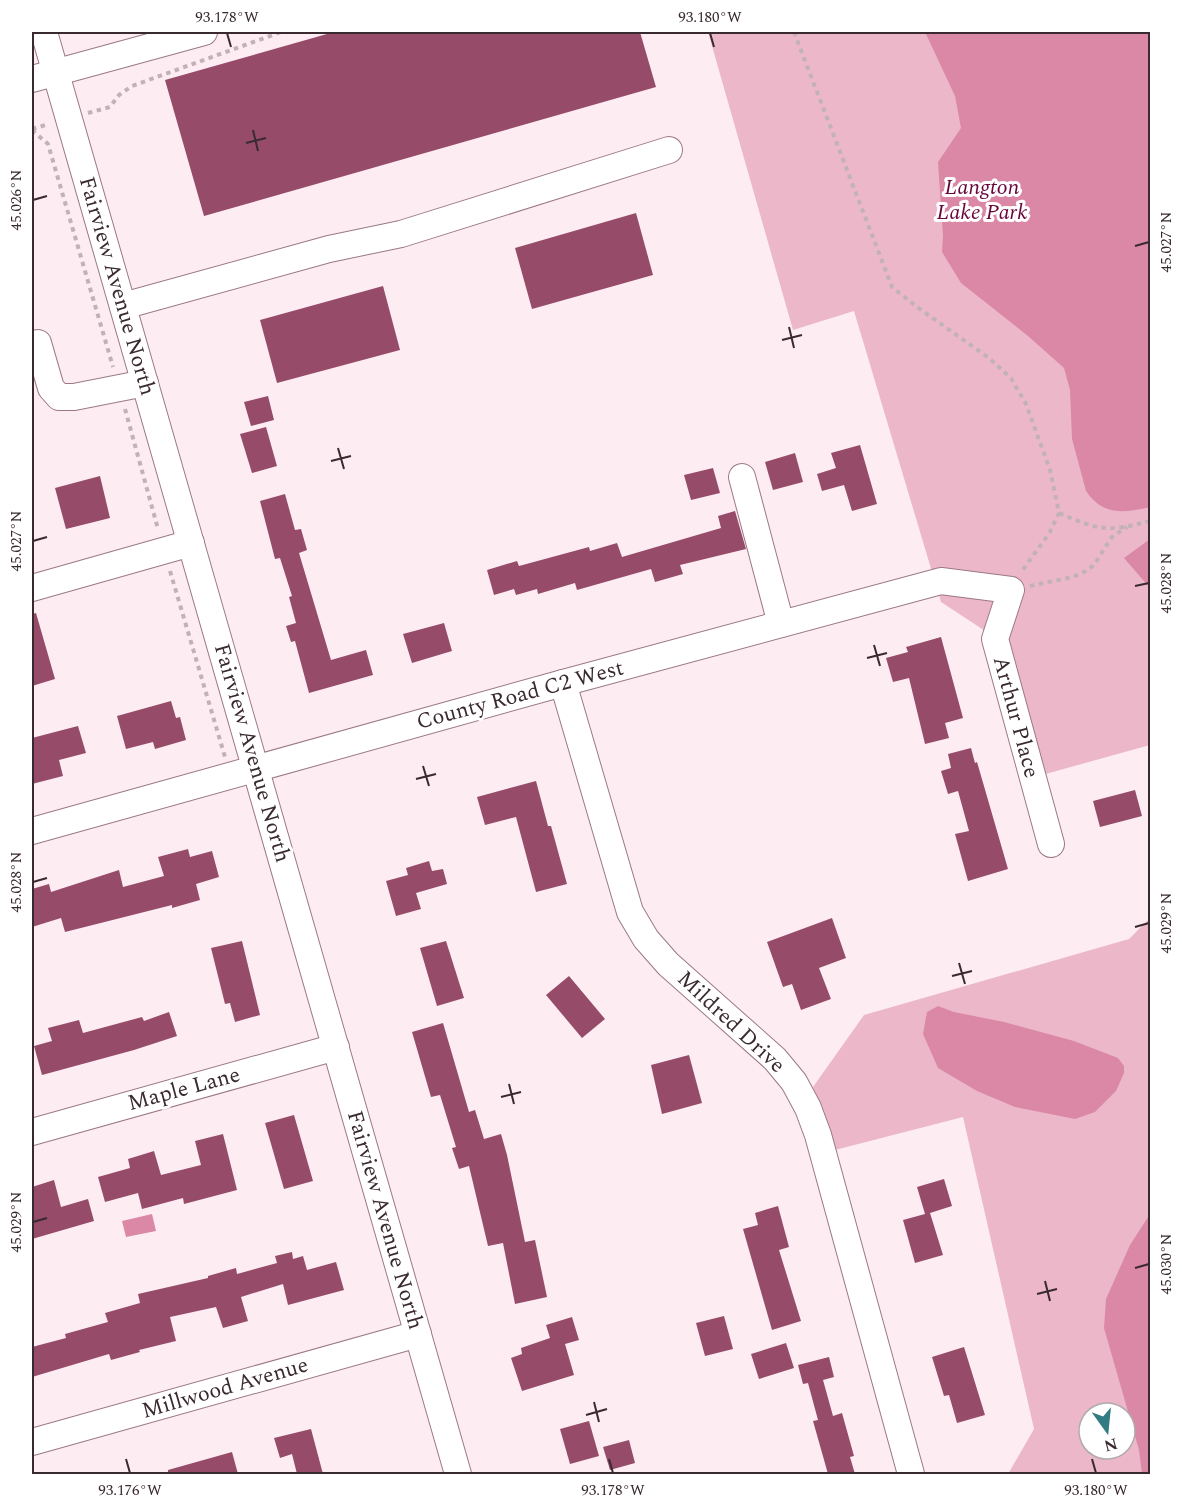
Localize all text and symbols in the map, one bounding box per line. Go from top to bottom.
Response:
text: 93.178°W [195,6,259,29]
text: 93.180°W [678,6,742,29]
text: 45.026°N [5,170,28,230]
park label: Langton Lake Park [937,171,1027,229]
street label: Fairview Avenue North [70,173,164,399]
text: 45.027°N [1155,212,1178,272]
text: 45.027°N [5,511,28,571]
text: 45.028°N [1155,553,1178,613]
street label: Fairview Avenue North [205,640,299,866]
street label: County Road C2 West [413,651,627,739]
street label: Arthur Place [984,652,1048,782]
text: 45.028°N [5,852,28,912]
text: 45.029°N [1155,893,1178,953]
street label: Mildred Drive [669,963,793,1081]
street label: Maple Lane [124,1058,244,1120]
street label: Fairview Avenue North [338,1107,432,1333]
text: 45.029°N [5,1192,28,1252]
text: 45.030°N [1155,1234,1178,1294]
street label: Millwood Avenue [138,1348,312,1428]
north arrow [1077,1401,1137,1461]
text: N [1101,1431,1120,1458]
text: 93.176°W [98,1479,162,1502]
text: 93.178°W [581,1479,645,1502]
text: 93.180°W [1064,1479,1128,1502]

